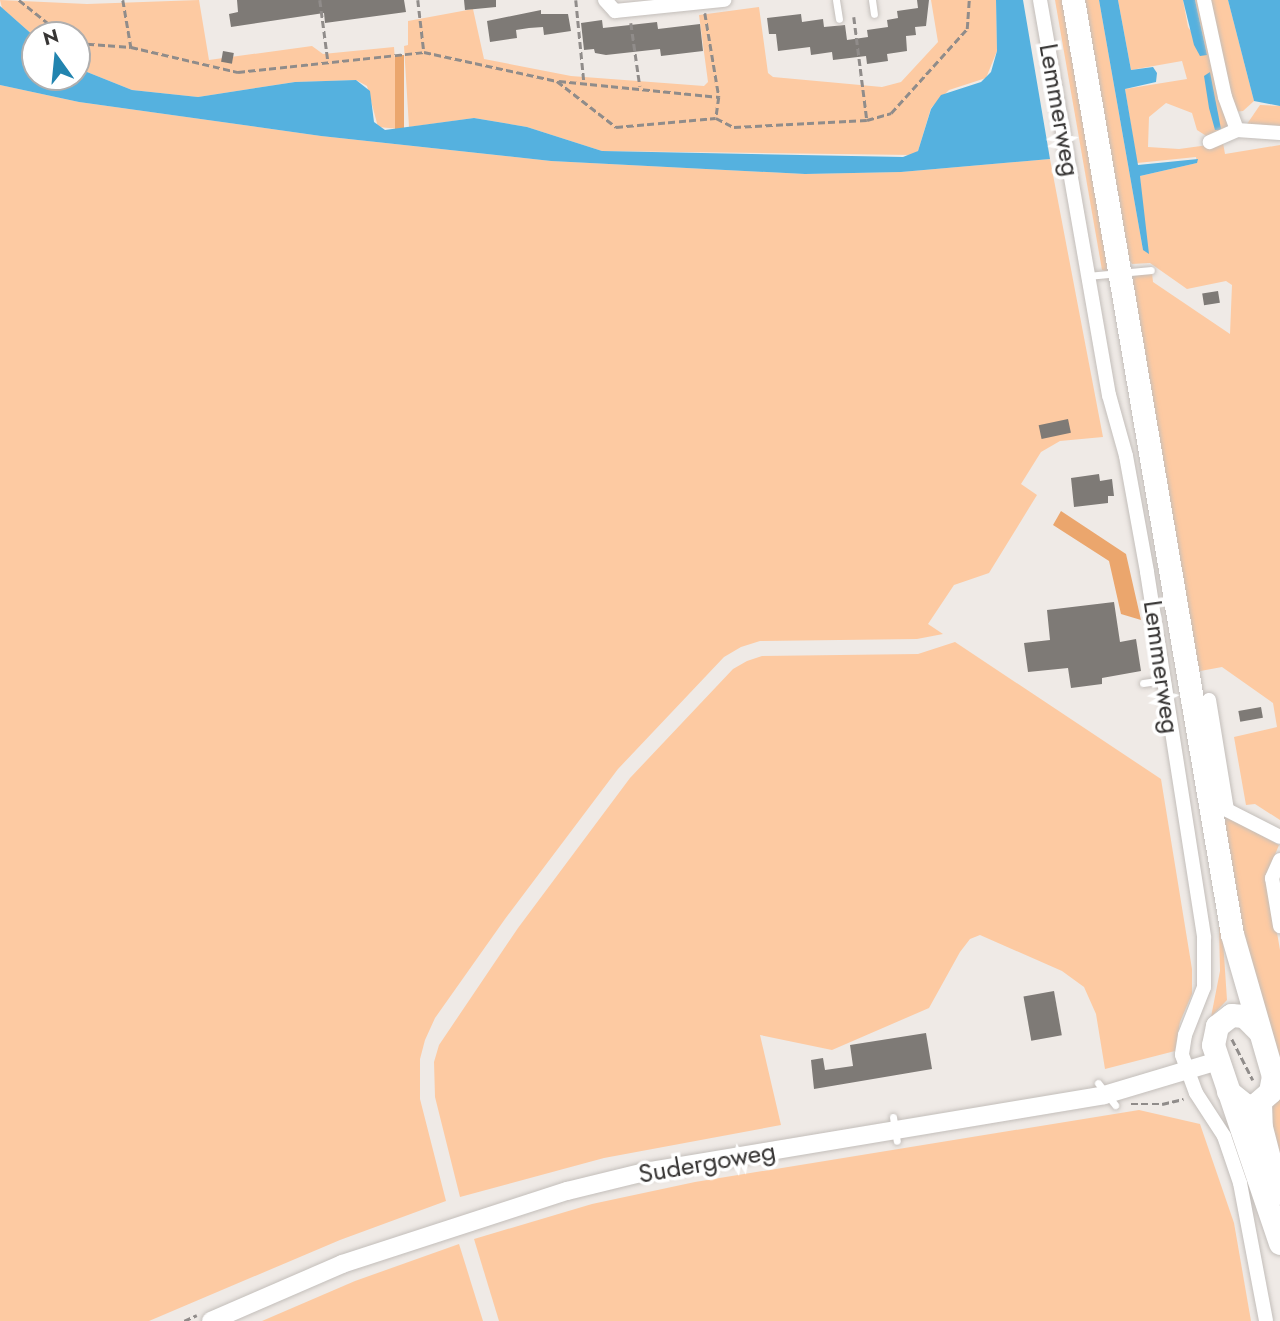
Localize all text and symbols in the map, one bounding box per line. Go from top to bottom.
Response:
north arrow [21,21,91,91]
text: N [40,22,62,52]
street label: Lemmerweg [1032,41,1086,179]
street label: Lemmerweg [1136,598,1186,736]
street label: Sudergoweg [636,1136,778,1190]

